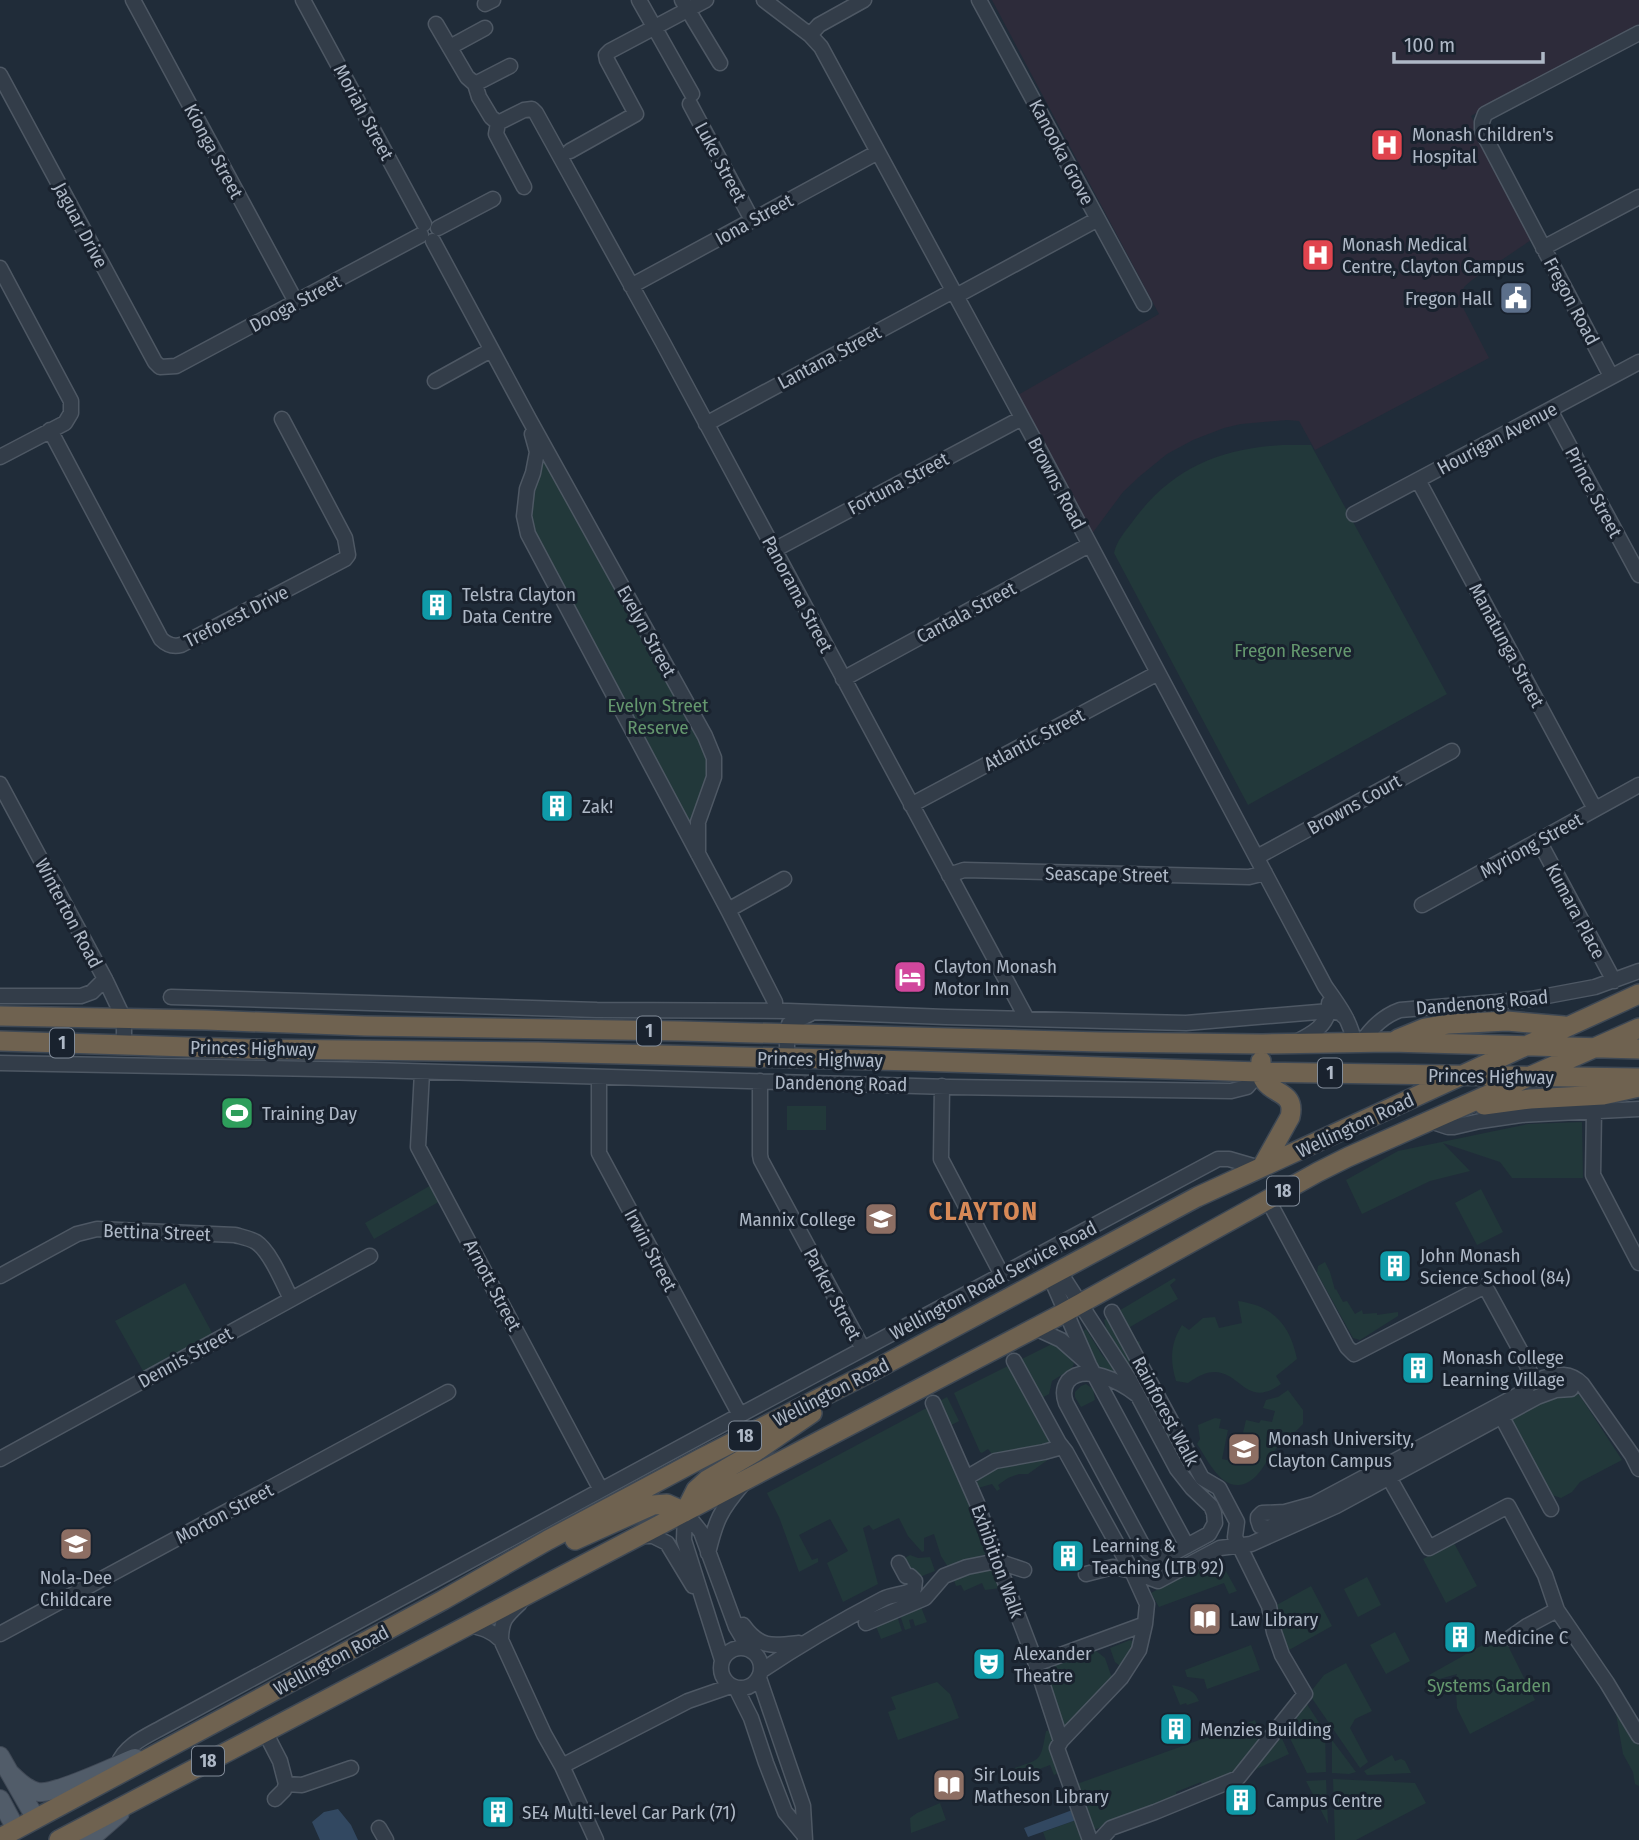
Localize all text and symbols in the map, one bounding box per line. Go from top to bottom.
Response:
scale bar [1394,21,1543,65]
text: 100 m [1404,32,1455,58]
street label: Moriah Street [329,60,399,165]
street label: Kanooka Grove [1024,96,1099,209]
street label: Kionga Street [179,100,248,203]
street label: Luke Street [690,118,752,207]
place label: Monash Children's Hospital [1412,123,1554,168]
hospital icon: Monash Children's Hospital [1368,126,1406,164]
street label: Jaguar Drive [48,179,113,272]
street label: Iona Street [711,188,798,250]
place label: Monash Medical Centre, Clayton Campus [1342,233,1524,278]
hospital icon: Monash Medical Centre, Clayton Campus [1299,236,1337,274]
street label: Fregon Road [1539,254,1604,349]
street label: Dooga Street [246,269,346,337]
public building icon: Fregon Hall [1497,279,1535,317]
place label: Fregon Hall [1405,287,1492,310]
street label: Lantana Street [774,320,885,394]
street label: Hourigan Avenue [1433,397,1561,480]
street label: Browns Road [1023,433,1090,533]
street label: Prince Street [1560,443,1627,542]
street label: Fortuna Street [844,447,953,520]
street label: Panorama Street [757,532,838,657]
street label: Cantala Street [913,576,1021,648]
street label: Manatunga Street [1464,579,1549,712]
street label: Treforest Drive [180,580,292,653]
street label: Evelyn Street [612,582,681,682]
place label: Telstra Clayton Data Centre [462,583,576,628]
building icon: Telstra Clayton Data Centre [418,586,456,624]
park label: Fregon Reserve [1234,639,1352,662]
park label: Evelyn Street Reserve [608,694,709,739]
street label: Atlantic Street [980,703,1089,776]
street label: Browns Court [1303,769,1406,840]
building icon: Zak! [538,787,576,825]
place label: Zak! [582,795,613,818]
street label: Myriong Street [1476,807,1587,883]
street label: Winterton Road [30,855,107,972]
street label: Kumara Place [1541,860,1610,963]
street label: Seascape Street [1045,862,1170,887]
place label: Clayton Monash Motor Inn [934,955,1057,1000]
hotel icon: Clayton Monash Motor Inn [891,958,929,996]
street label: Dandenong Road [1415,985,1549,1020]
road number: 1 [637,1016,661,1046]
road number: 1 [50,1028,74,1058]
street label: Princes Highway [190,1036,317,1061]
street label: Princes Highway [757,1047,884,1072]
road number: 1 [1318,1058,1342,1088]
street label: Princes Highway [1428,1064,1555,1089]
street label: Dandenong Road [775,1071,907,1096]
street label: Wellington Road [1293,1088,1418,1163]
sports icon: Training Day [218,1094,256,1132]
place label: Training Day [262,1102,357,1125]
road number: 18 [1267,1176,1299,1206]
district label: CLAYTON [929,1196,1039,1227]
school or university icon: Mannix College [862,1200,900,1238]
street label: Irwin Street [619,1205,682,1296]
place label: Mannix College [739,1208,856,1231]
street label: Wellington Road Service Road [886,1216,1101,1345]
street label: Bettina Street [103,1219,212,1246]
street label: Arnott Street [459,1236,527,1336]
street label: Parker Street [799,1244,867,1345]
place label: John Monash Science School (84) [1420,1244,1570,1289]
building icon: John Monash Science School (84) [1376,1247,1414,1285]
street label: Dennis Street [134,1322,237,1393]
place label: Monash College Learning Village [1442,1346,1565,1391]
building icon: Monash College Learning Village [1399,1349,1437,1387]
street label: Rainforest Walk [1127,1352,1204,1470]
street label: Wellington Road [769,1353,893,1432]
road number: 18 [729,1422,761,1450]
place label: Monash University, Clayton Campus [1268,1427,1414,1472]
school or university icon: Monash University, Clayton Campus [1225,1430,1263,1468]
street label: Morton Street [171,1478,278,1549]
street label: Exhibition Walk [966,1501,1029,1621]
school or university icon: Nola-Dee Childcare [57,1525,95,1563]
place label: Learning & Teaching (LTB 92) [1092,1534,1224,1579]
building icon: Learning & Teaching (LTB 92) [1049,1537,1087,1575]
place label: Nola-Dee Childcare [40,1566,112,1611]
library icon: Law Library [1186,1600,1224,1638]
place label: Law Library [1230,1608,1319,1631]
building icon: Medicine C [1441,1618,1479,1656]
street label: Wellington Road [270,1620,393,1700]
place label: Medicine C [1484,1626,1569,1649]
place label: Alexander Theatre [1014,1642,1092,1687]
theatre icon: Alexander Theatre [970,1645,1008,1683]
park label: Systems Garden [1427,1674,1551,1697]
building icon: Menzies Building [1157,1710,1195,1748]
place label: Menzies Building [1200,1718,1331,1741]
road number: 18 [192,1746,224,1776]
place label: Sir Louis Matheson Library [974,1763,1109,1808]
library icon: Sir Louis Matheson Library [930,1766,968,1804]
building icon: Campus Centre [1222,1781,1260,1819]
place label: Campus Centre [1266,1789,1382,1812]
building icon: SE4 Multi-level Car Park (71) [479,1793,517,1831]
place label: SE4 Multi-level Car Park (71) [522,1801,736,1824]

